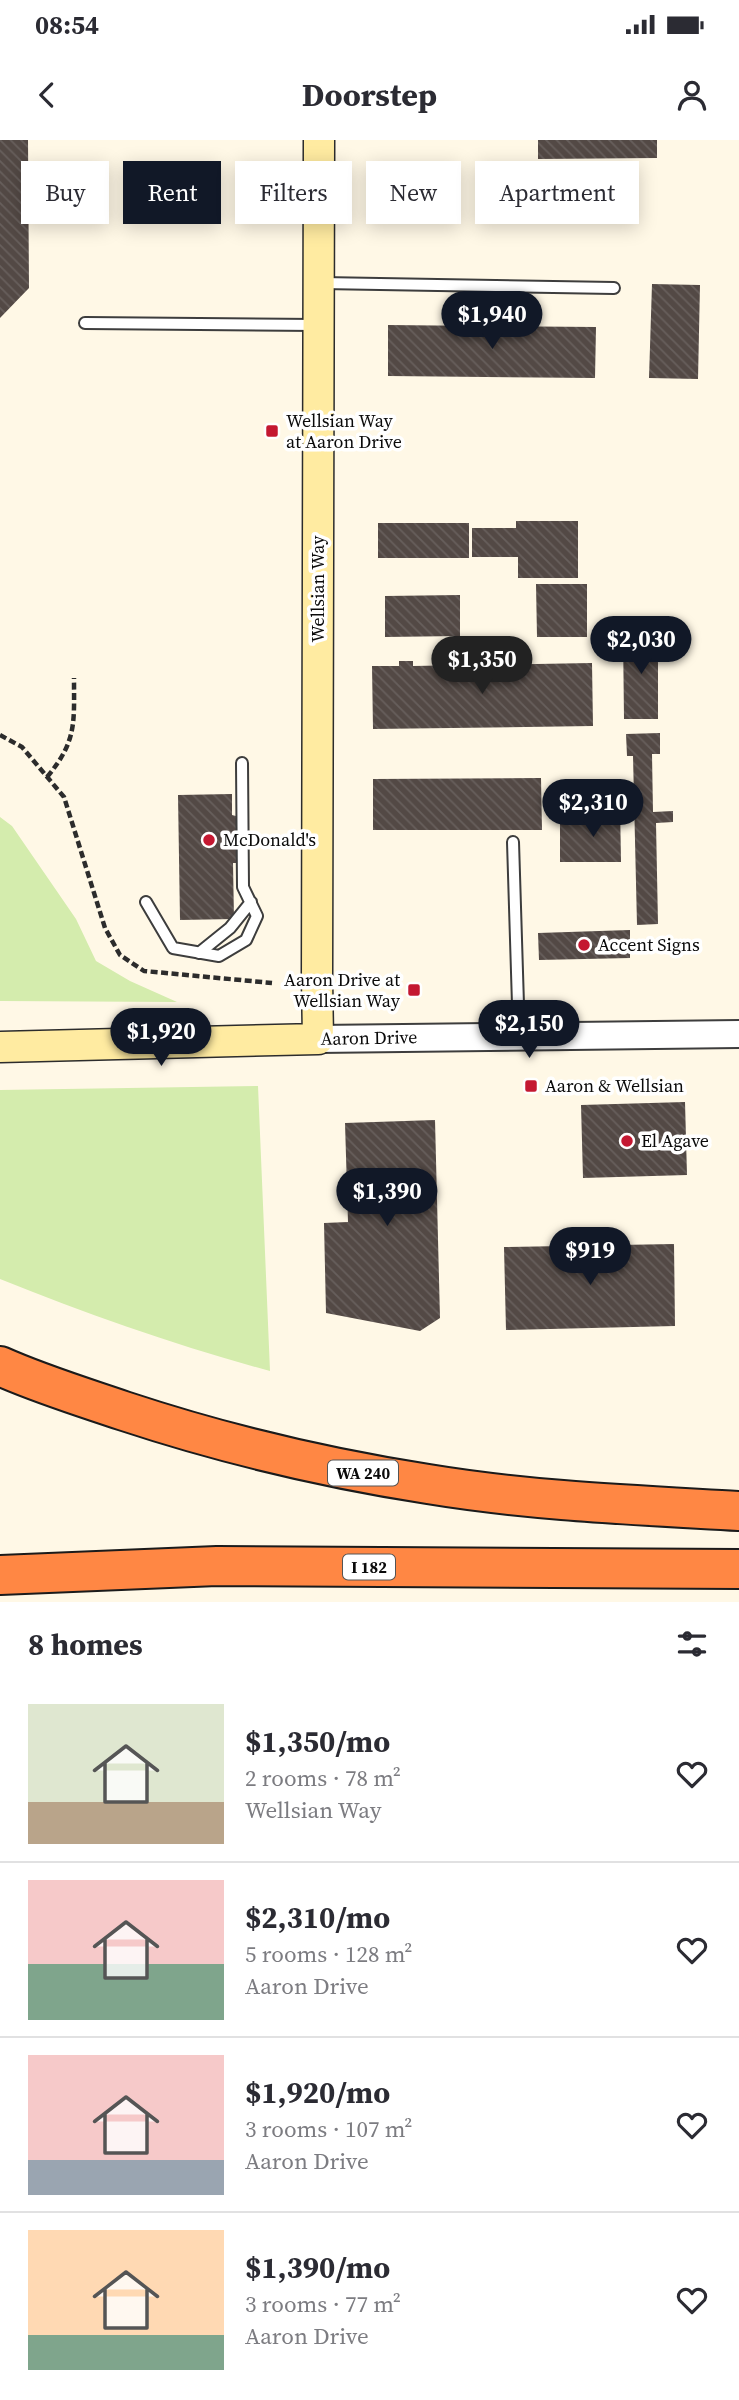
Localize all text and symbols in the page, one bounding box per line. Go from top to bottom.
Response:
text: 08:54 [35,7,99,43]
text: Doorstep [302,73,437,117]
icon: back [28,76,66,114]
icon: person [673,76,711,114]
chip: Buy [21,161,109,224]
chip: Rent [123,161,221,224]
chip: Filters [235,161,352,224]
chip: New [366,161,461,224]
chip: Apartment [475,161,639,224]
pin: $1,940 [435,292,549,351]
text: $1,940 [457,298,527,330]
place label: Wellsian Way at Aaron Drive [286,408,402,454]
marker: Wellsian Way at Aaron Drive [264,423,280,439]
street label: Wellsian Way [305,535,330,642]
pin: $2,030 [584,616,698,676]
text: $2,030 [606,623,676,655]
pin: $1,350 [425,636,539,696]
text: $1,350 [447,643,517,675]
pin: $2,310 [536,780,650,839]
text: $2,310 [558,786,628,818]
place label: McDonald's [223,827,316,852]
marker: McDonald's [201,832,217,848]
place label: Accent Signs [598,932,700,957]
marker: Accent Signs [576,937,592,953]
place label: Aaron Drive at Wellsian Way [284,967,401,1013]
marker: Aaron Drive at Wellsian Way [406,982,422,998]
pin: $2,150 [472,1000,586,1060]
text: $2,150 [494,1007,564,1039]
pin: $1,920 [104,1009,218,1068]
text: $1,920 [126,1015,196,1047]
street label: Aaron Drive [320,1024,418,1051]
place label: Aaron & Wellsian [545,1073,684,1098]
marker: Aaron & Wellsian [523,1078,539,1094]
place label: El Agave [641,1128,709,1153]
marker: El Agave [619,1133,635,1149]
pin: $1,390 [330,1168,444,1228]
text: $1,390 [352,1175,422,1207]
pin: $919 [549,1228,631,1287]
text: $919 [565,1234,615,1266]
road number: WA 240 [328,1460,398,1485]
road number: I 182 [343,1554,395,1580]
text: 8 homes [28,1624,143,1665]
icon: filters [673,1625,711,1663]
text: $1,350/mo [245,1721,390,1762]
icon: home [84,1732,168,1816]
icon: heart [673,1755,711,1793]
text: 2 rooms · 78 m² [245,1762,401,1794]
text: Wellsian Way [245,1794,382,1826]
text: $2,310/mo [245,1897,390,1938]
icon: home [84,1908,168,1992]
icon: heart [673,1931,711,1969]
text: 5 rooms · 128 m² [245,1938,412,1970]
text: Aaron Drive [245,1970,369,2002]
text: $1,920/mo [245,2072,390,2113]
icon: home [84,2083,168,2167]
icon: heart [673,2106,711,2144]
text: 3 rooms · 107 m² [245,2113,412,2145]
text: Aaron Drive [245,2145,369,2177]
text: $1,390/mo [245,2247,390,2288]
icon: home [84,2258,168,2342]
icon: heart [673,2281,711,2319]
text: 3 rooms · 77 m² [245,2288,401,2320]
text: Aaron Drive [245,2320,369,2352]

